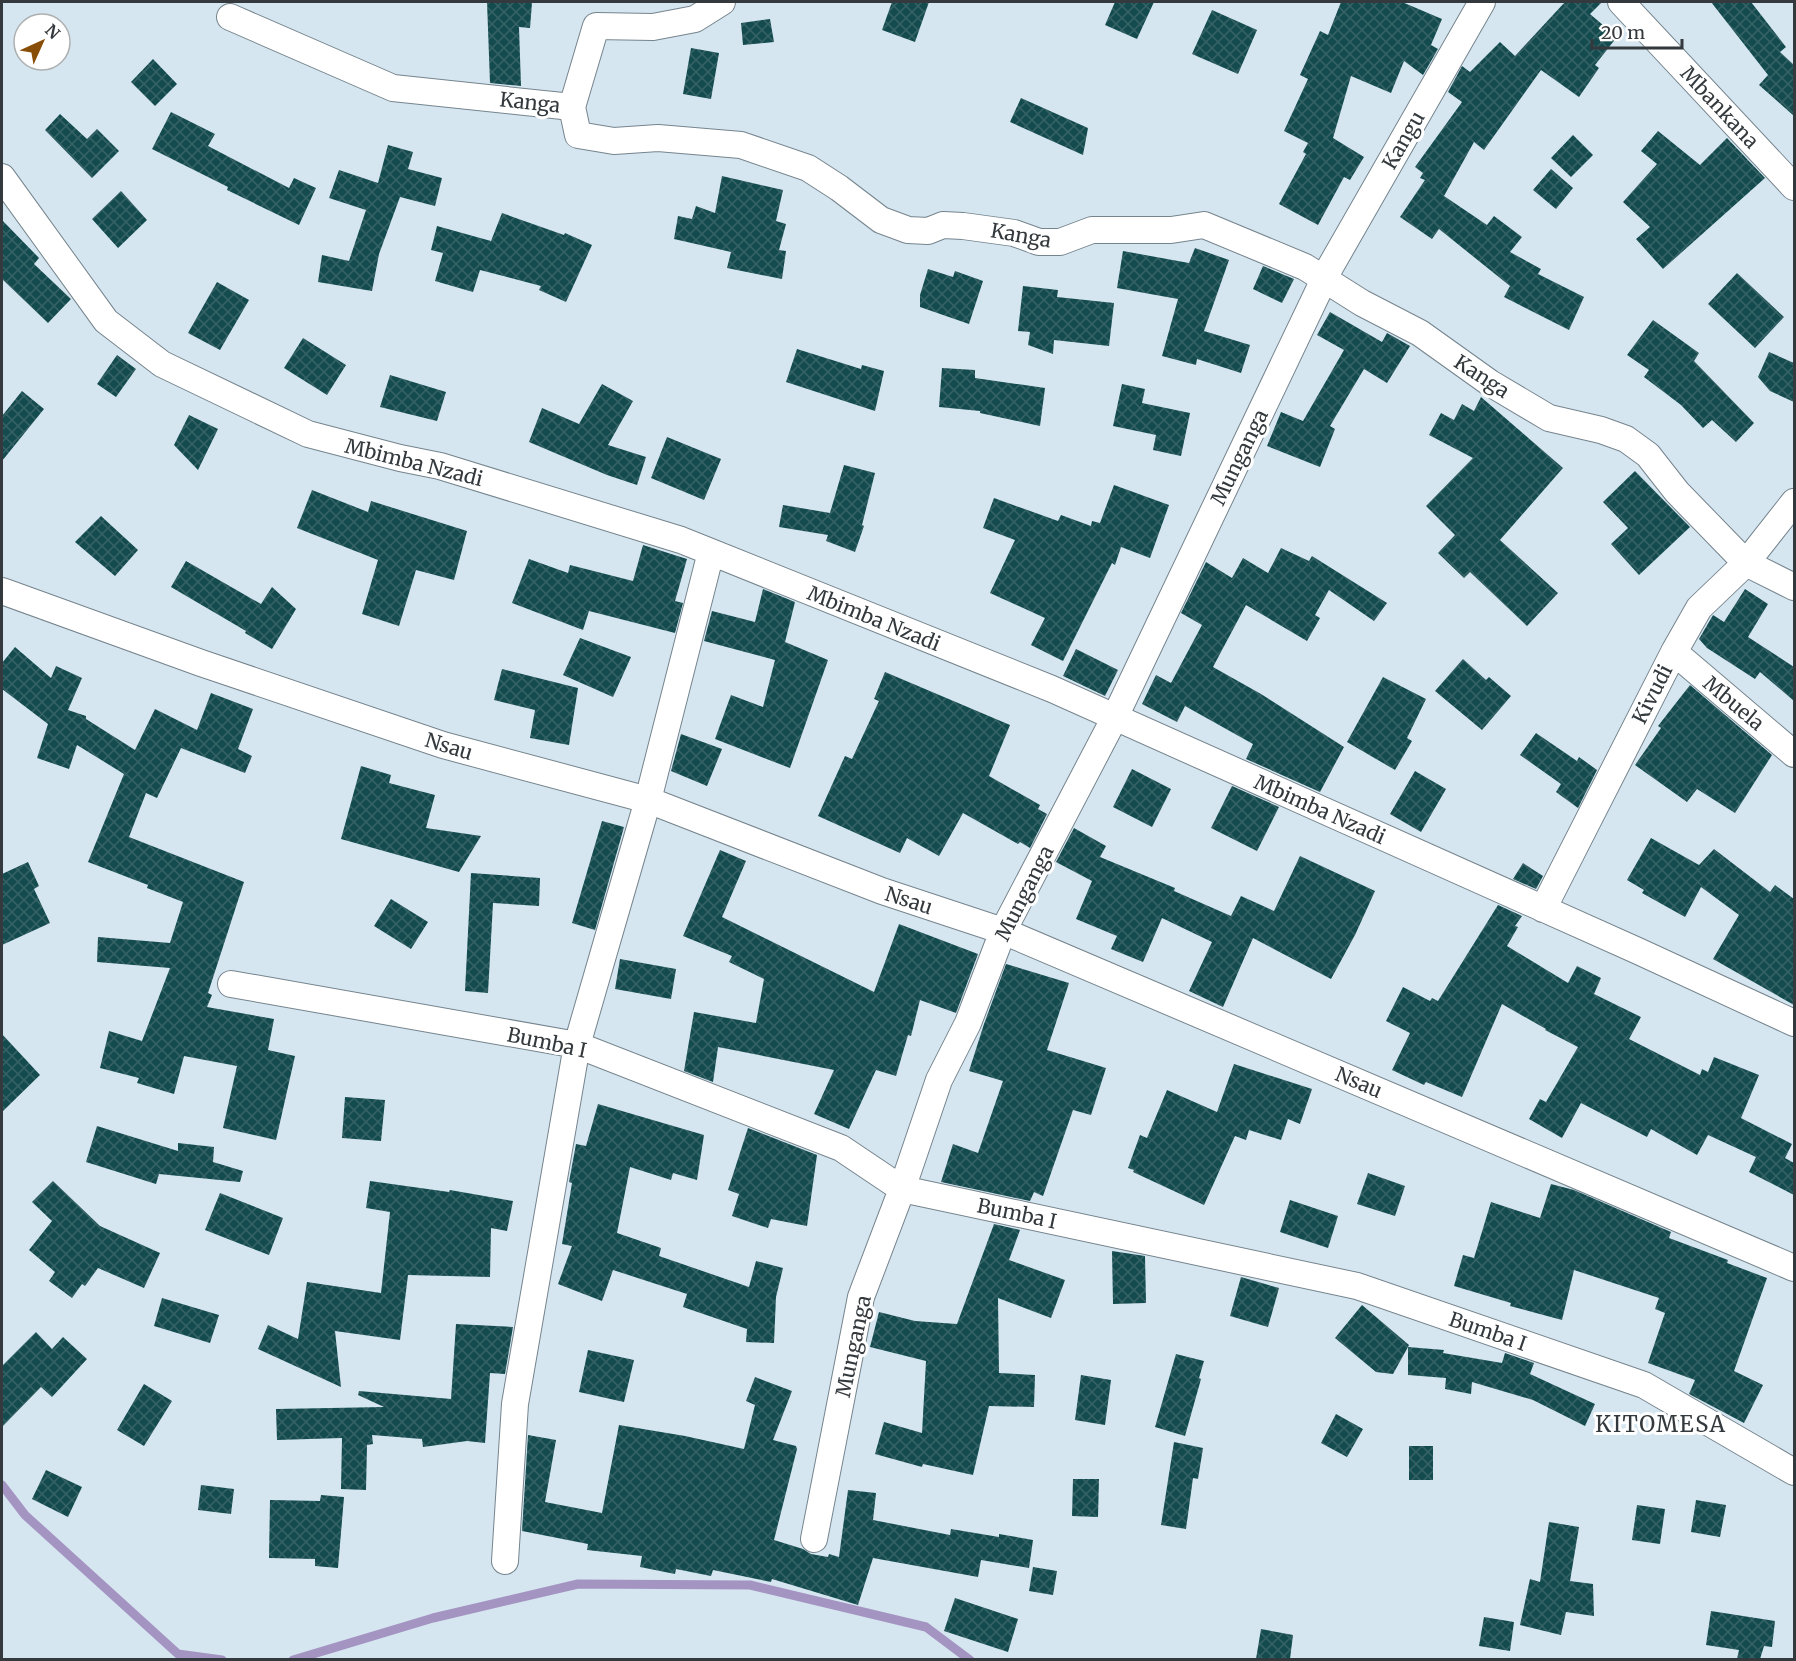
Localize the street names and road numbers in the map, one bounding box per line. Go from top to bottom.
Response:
street label: Mbankana [1676,61,1765,153]
street label: Kanga [498,86,562,118]
street label: Kangu [1376,107,1430,173]
street label: Kanga [989,217,1053,253]
street label: Kanga [1450,349,1515,403]
street label: Munganga [1205,405,1273,509]
street label: Mbimba Nzadi [342,433,486,491]
street label: Mbimba Nzadi [804,580,944,656]
street label: Kivudi [1627,660,1677,728]
street label: Mbuela [1699,670,1770,736]
street label: Nsau [422,727,476,765]
street label: Mbimba Nzadi [1250,769,1390,849]
street label: Munganga [989,841,1059,945]
street label: Nsau [882,881,936,919]
street label: Bumba I [505,1021,589,1063]
street label: Nsau [1332,1061,1386,1103]
street label: Bumba I [975,1192,1059,1234]
street label: Munganga [830,1293,876,1399]
street label: Bumba I [1446,1306,1530,1356]

